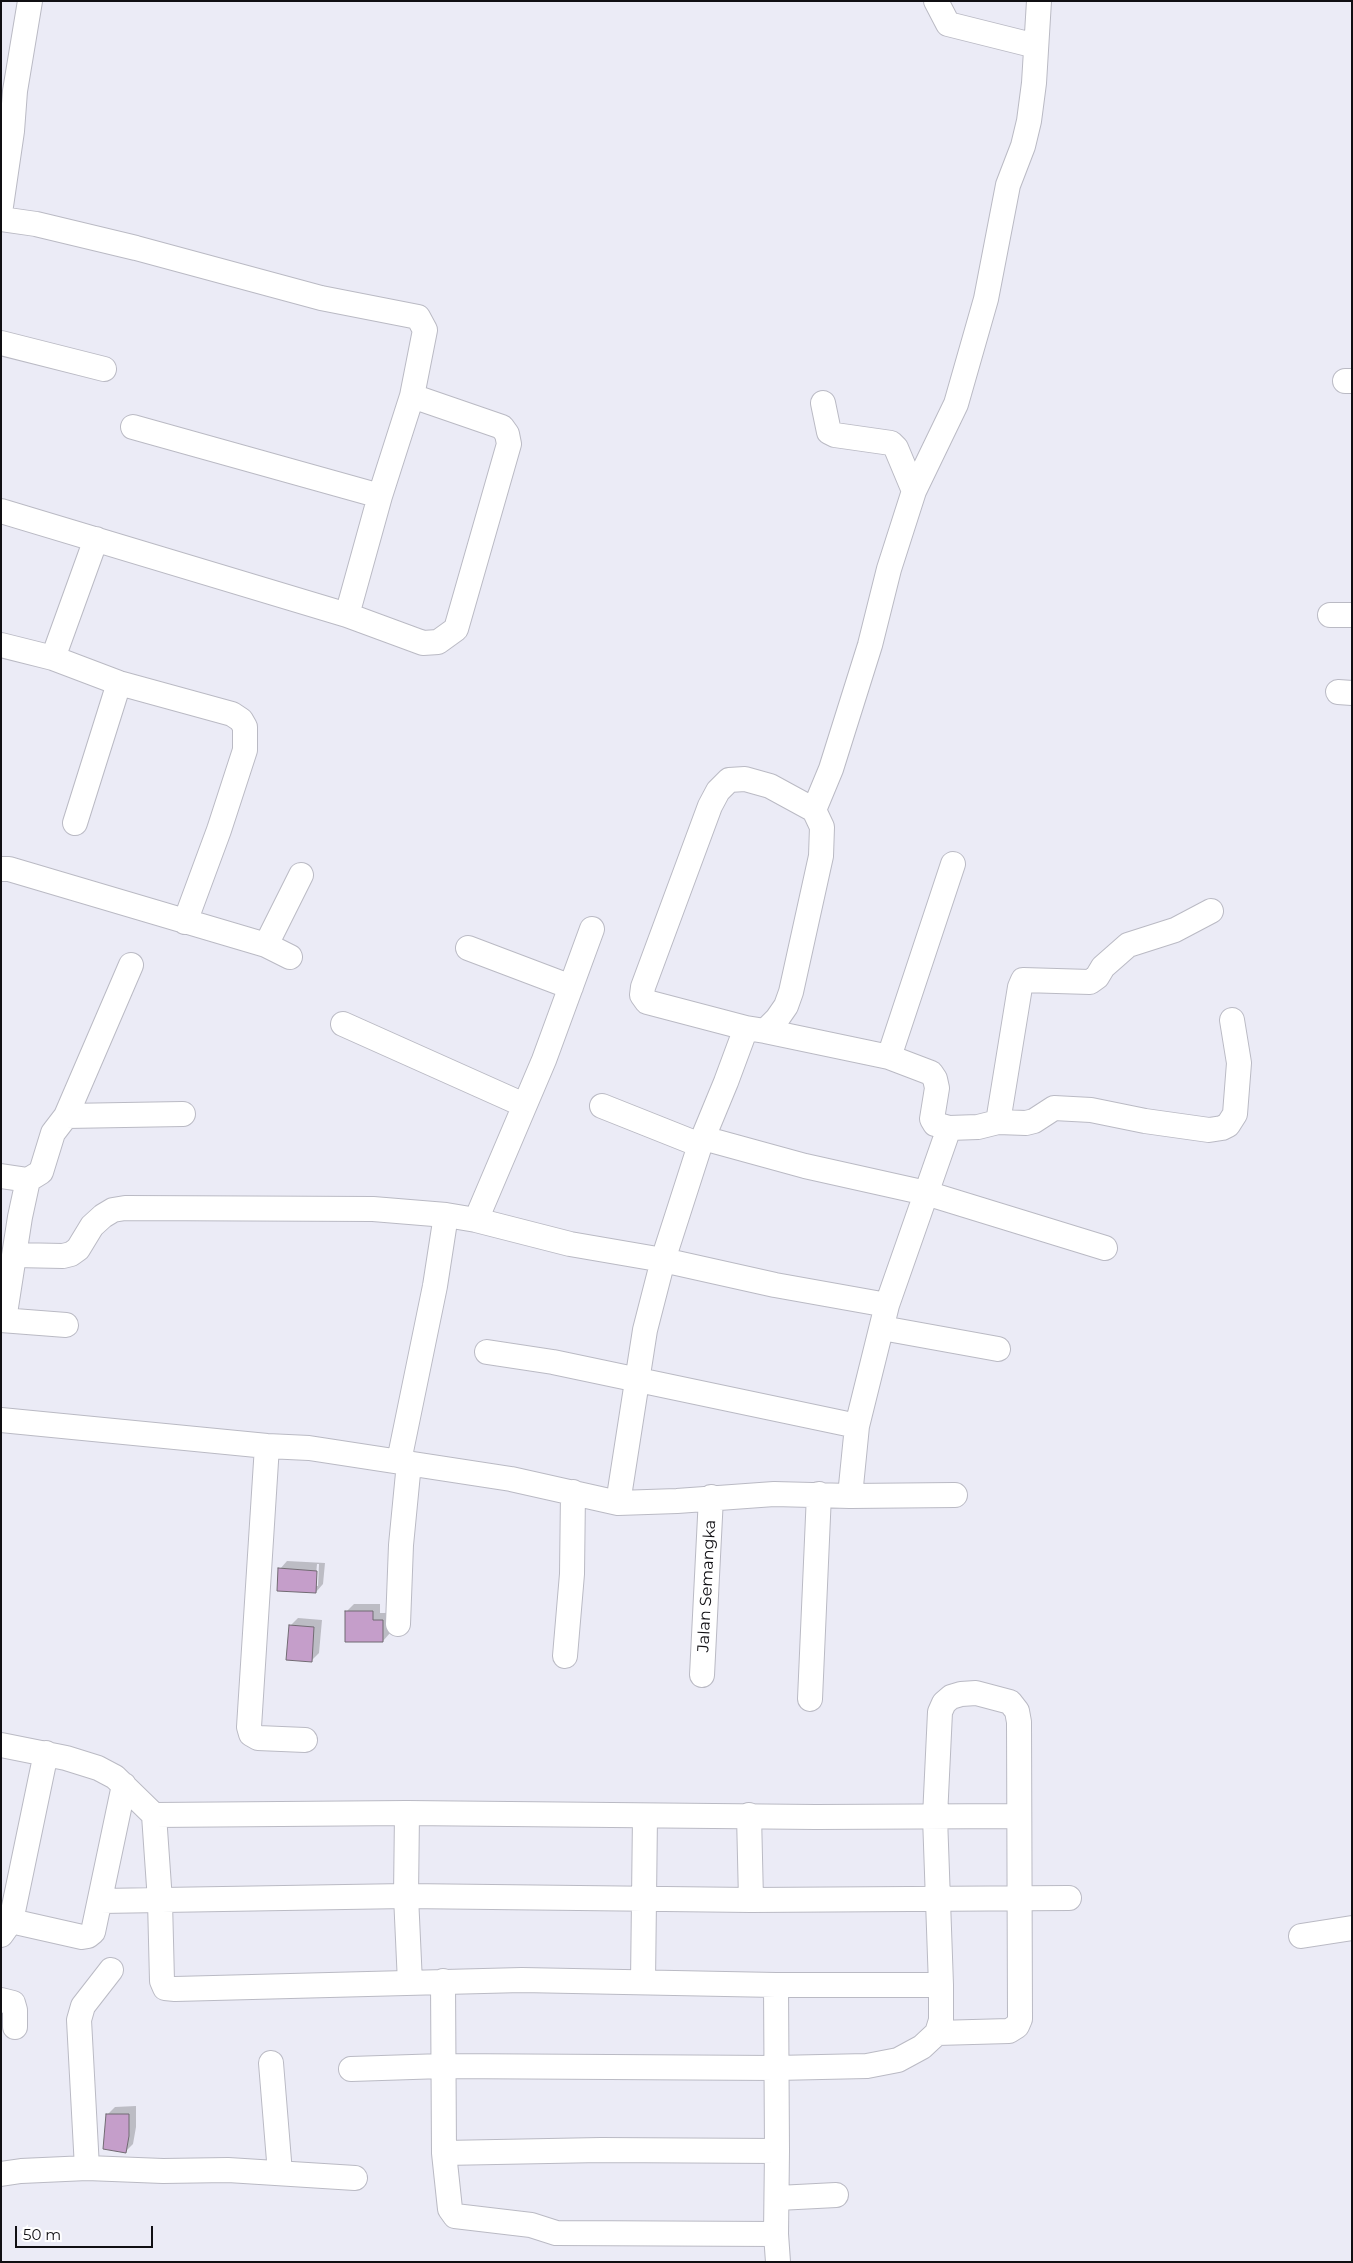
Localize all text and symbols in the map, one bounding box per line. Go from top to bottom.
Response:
street label: Jalan Semangka [694,1519,720,1653]
scale bar [18,2216,155,2248]
text: 50 m [23,2225,61,2244]

